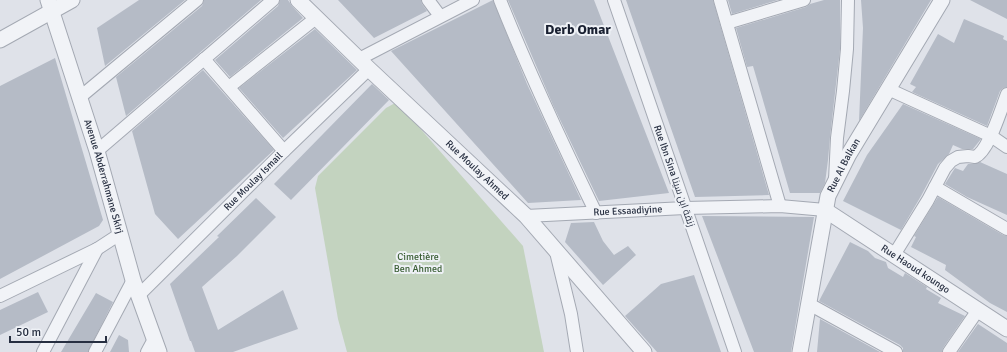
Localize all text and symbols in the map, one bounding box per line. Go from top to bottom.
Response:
district label: Derb Omar [545,21,611,38]
street label: Avenue Abderrahmane Skirj [81,118,126,235]
street label: Rue Ibn Sina زنقة ابن سينا [651,124,697,228]
street label: Rue Al Balkan [825,136,863,194]
street label: Rue Moulay Ahmed [443,138,511,203]
street label: Rue Moulay Ismail [221,150,285,213]
street label: Rue Essaadiyine [593,203,663,219]
street label: Rue Haoud koungo [879,242,952,296]
park label: Cimetière Ben Ahmed [394,251,442,275]
scale bar [10,318,106,344]
text: 50 m [16,325,41,340]

